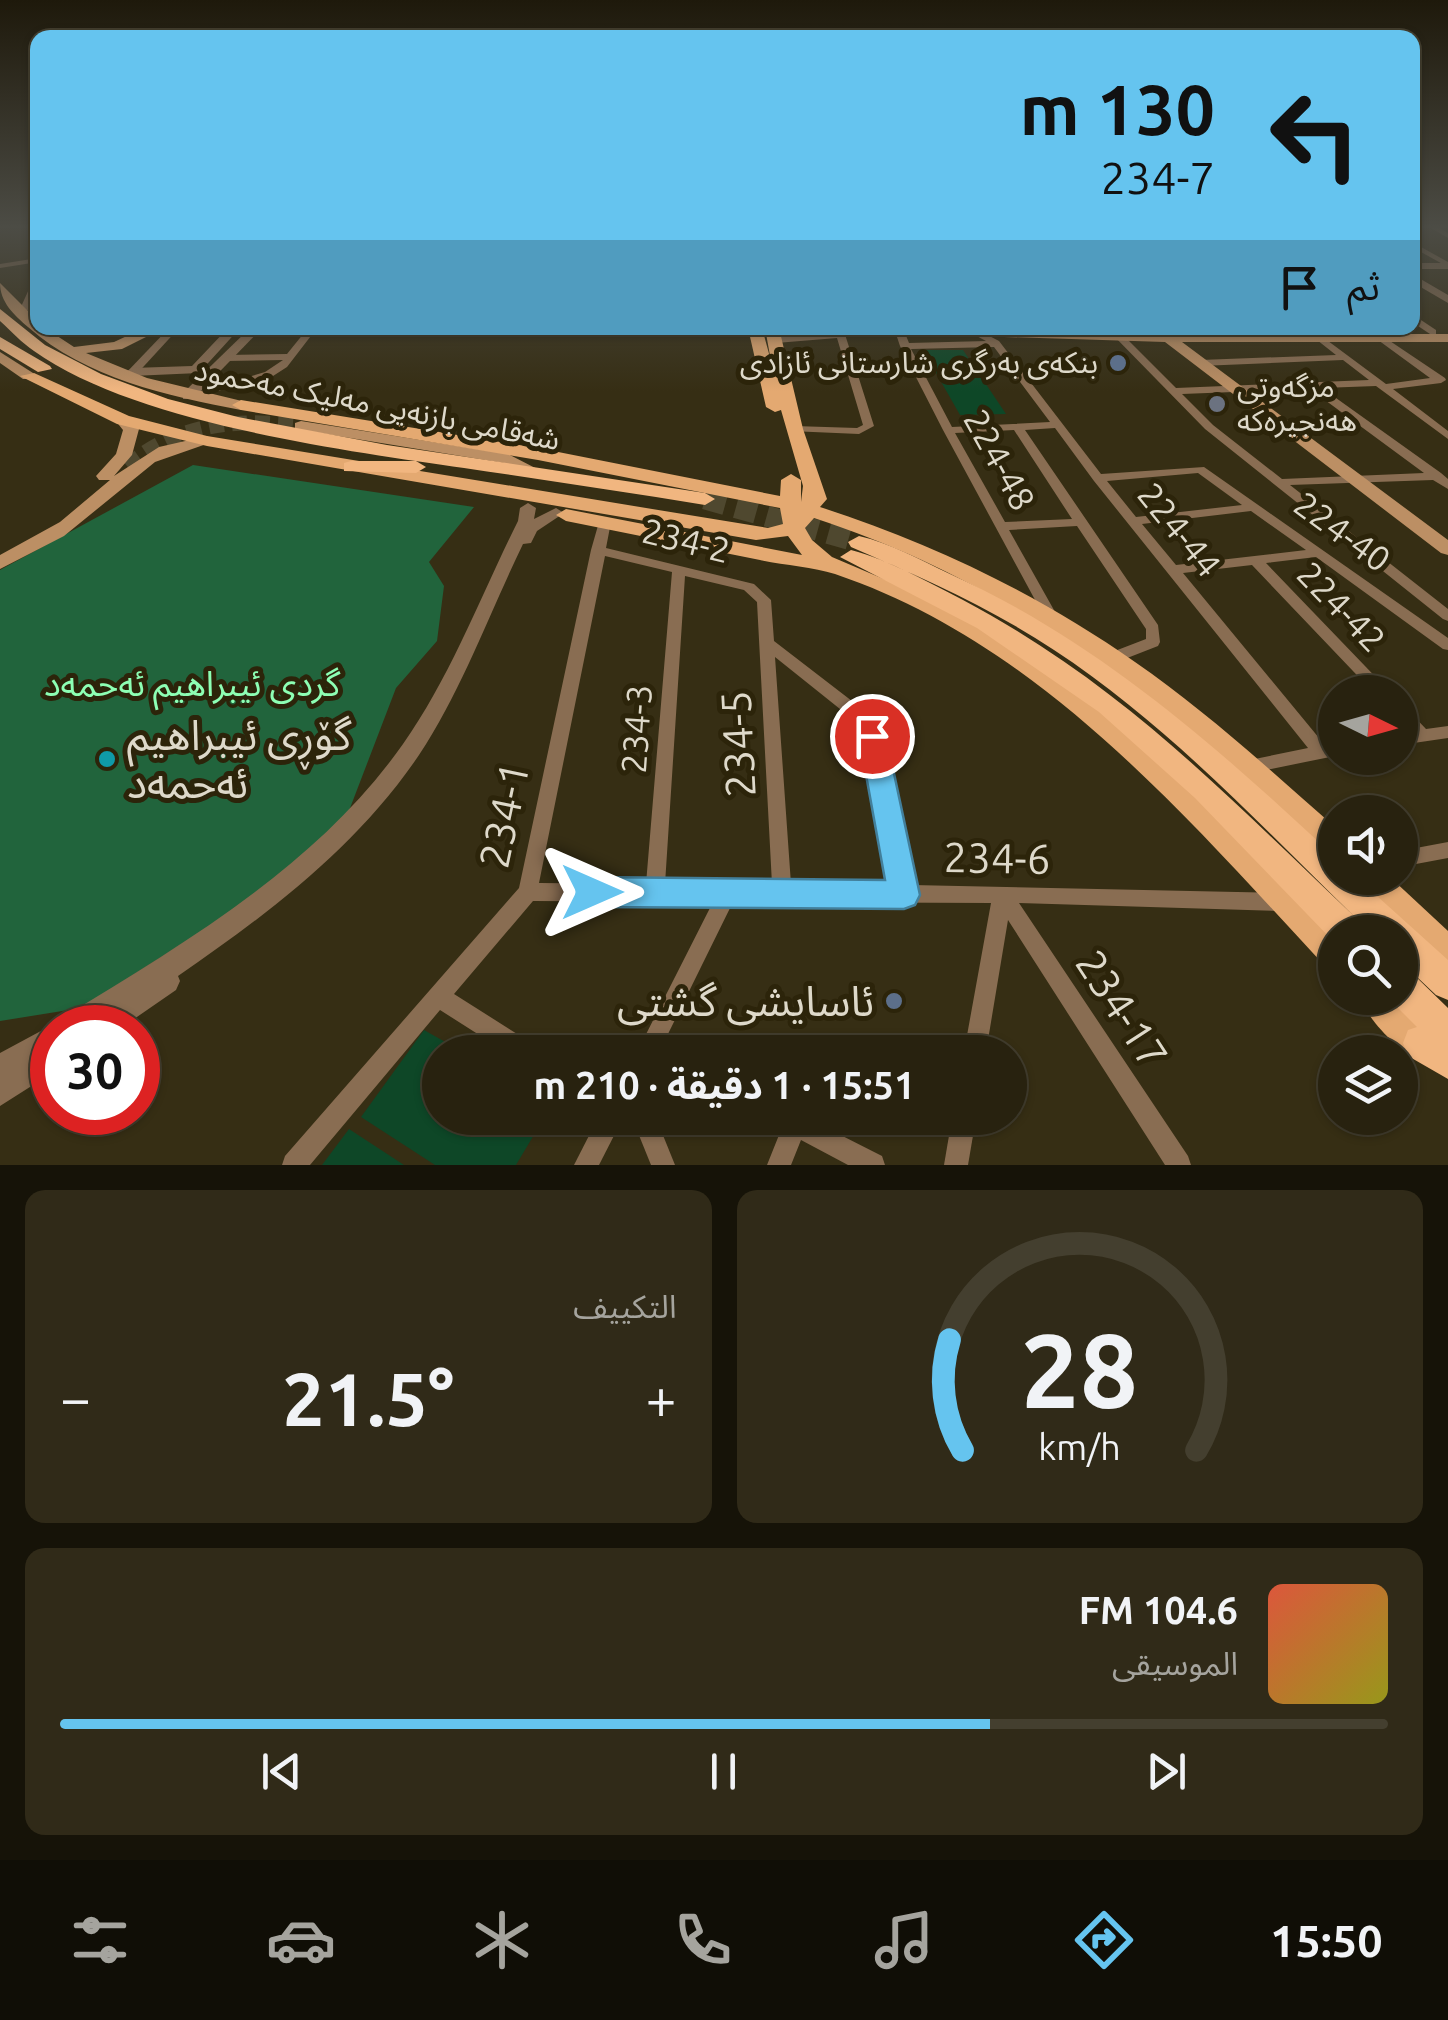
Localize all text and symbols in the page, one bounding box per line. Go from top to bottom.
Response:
text: 130 m [1020,70,1215,148]
icon: left [1250,70,1380,200]
text: 234-7 [1100,152,1215,203]
icon: arrive [1272,260,1327,315]
text: ثم [1347,265,1380,307]
place label: بنکەی بەرگری شارستانی ئازادی [740,345,1098,380]
street label: شەقامی بازنەیی مەلیک مەحمود [191,352,563,457]
marker: بنکەی بەرگری شارستانی ئازادی [1107,352,1129,374]
place label: مزگەوتی ھەنجیرەکە [1237,369,1357,438]
marker: مزگەوتی ھەنجیرەکە [1206,393,1228,415]
street label: 224-48 [956,402,1044,517]
street label: 224-44 [1130,474,1230,584]
street label: 224-40 [1287,483,1398,579]
street label: 234-2 [638,510,734,570]
street label: 224-42 [1290,553,1394,659]
park label: گردی ئیبراھیم ئەحمەد [44,663,341,711]
north arrow [1318,675,1418,775]
map controls [1318,675,1418,1135]
street label: 234-3 [613,683,659,775]
street label: 234-5 [711,689,764,799]
pin [830,694,915,779]
icon: arrive [845,709,900,764]
place label: گۆڕی ئیبراھیم ئەحمەد [127,711,352,806]
marker: گۆڕی ئیبراھیم ئەحمەد [96,748,118,770]
street label: 234-1 [469,758,538,872]
button: sound [1318,795,1418,895]
street label: 234-6 [943,833,1051,882]
position arrow [540,840,644,944]
button: search [1318,915,1418,1015]
street label: 234-17 [1067,941,1178,1076]
place label: ئاسایشی گشتی [617,977,874,1026]
marker: ئاسایشی گشتی [883,990,905,1012]
speed limit sign: 30 [30,1005,160,1135]
button: layers [1318,1035,1418,1135]
text: 15:51 · 1 دقيقة · 210 m [534,1064,915,1106]
text: التكييف [573,1288,677,1324]
text: 28 [1021,1311,1138,1428]
text: 21.5° [282,1356,454,1440]
text: − [60,1367,91,1428]
text: + [645,1367,676,1428]
text: km/h [1038,1427,1121,1467]
text: 104.6 FM [1079,1589,1238,1631]
text: الموسيقى [1112,1645,1238,1681]
icon: previous [254,1744,309,1799]
icon: pause [696,1744,751,1799]
icon: next [1139,1744,1194,1799]
icon: filters [65,1905,135,1975]
icon: car [266,1905,336,1975]
icon: climate [467,1905,537,1975]
icon: phone [668,1905,738,1975]
icon: music [869,1905,939,1975]
icon: directions [1069,1905,1139,1975]
text: 15:50 [1270,1915,1383,1966]

